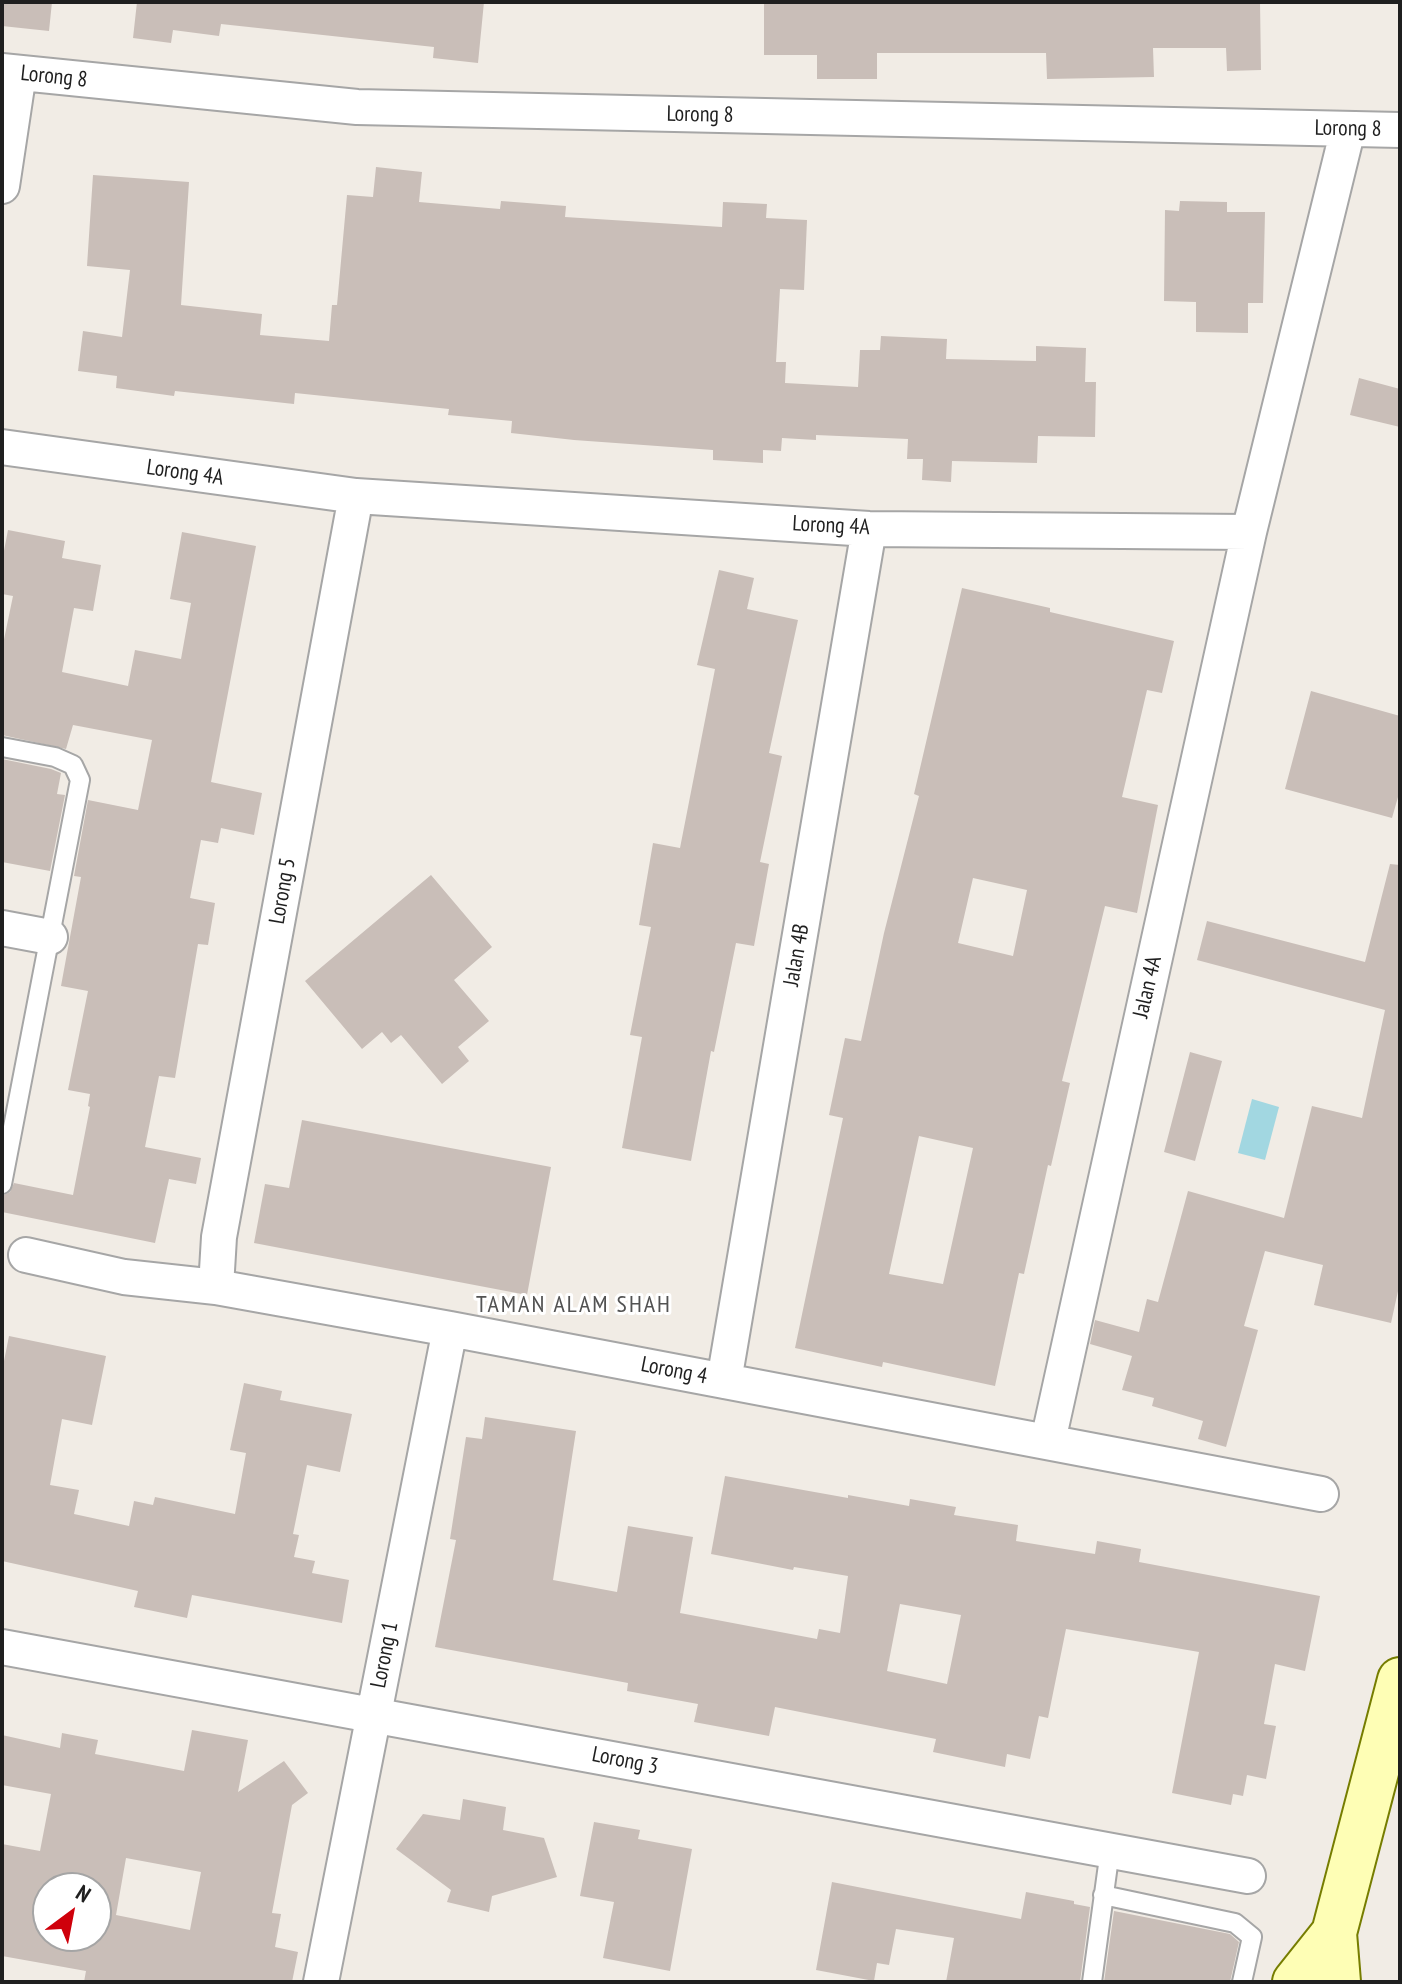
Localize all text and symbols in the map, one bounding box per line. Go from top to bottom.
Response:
street label: Lorong 8 [19,60,89,94]
street label: Lorong 8 [666,101,734,129]
street label: Lorong 8 [1314,115,1382,143]
street label: Lorong 4A [145,455,225,491]
street label: Lorong 4A [792,511,870,541]
street label: Lorong 5 [264,856,302,926]
street label: Jalan 4B [779,922,815,988]
street label: Jalan 4A [1128,954,1168,1020]
district label: TAMAN ALAM SHAH [476,1291,672,1319]
street label: Lorong 4 [639,1352,709,1390]
street label: Lorong 1 [366,1620,404,1690]
street label: Lorong 3 [590,1742,660,1780]
north arrow [32,1872,112,1952]
text: N [71,1878,96,1908]

